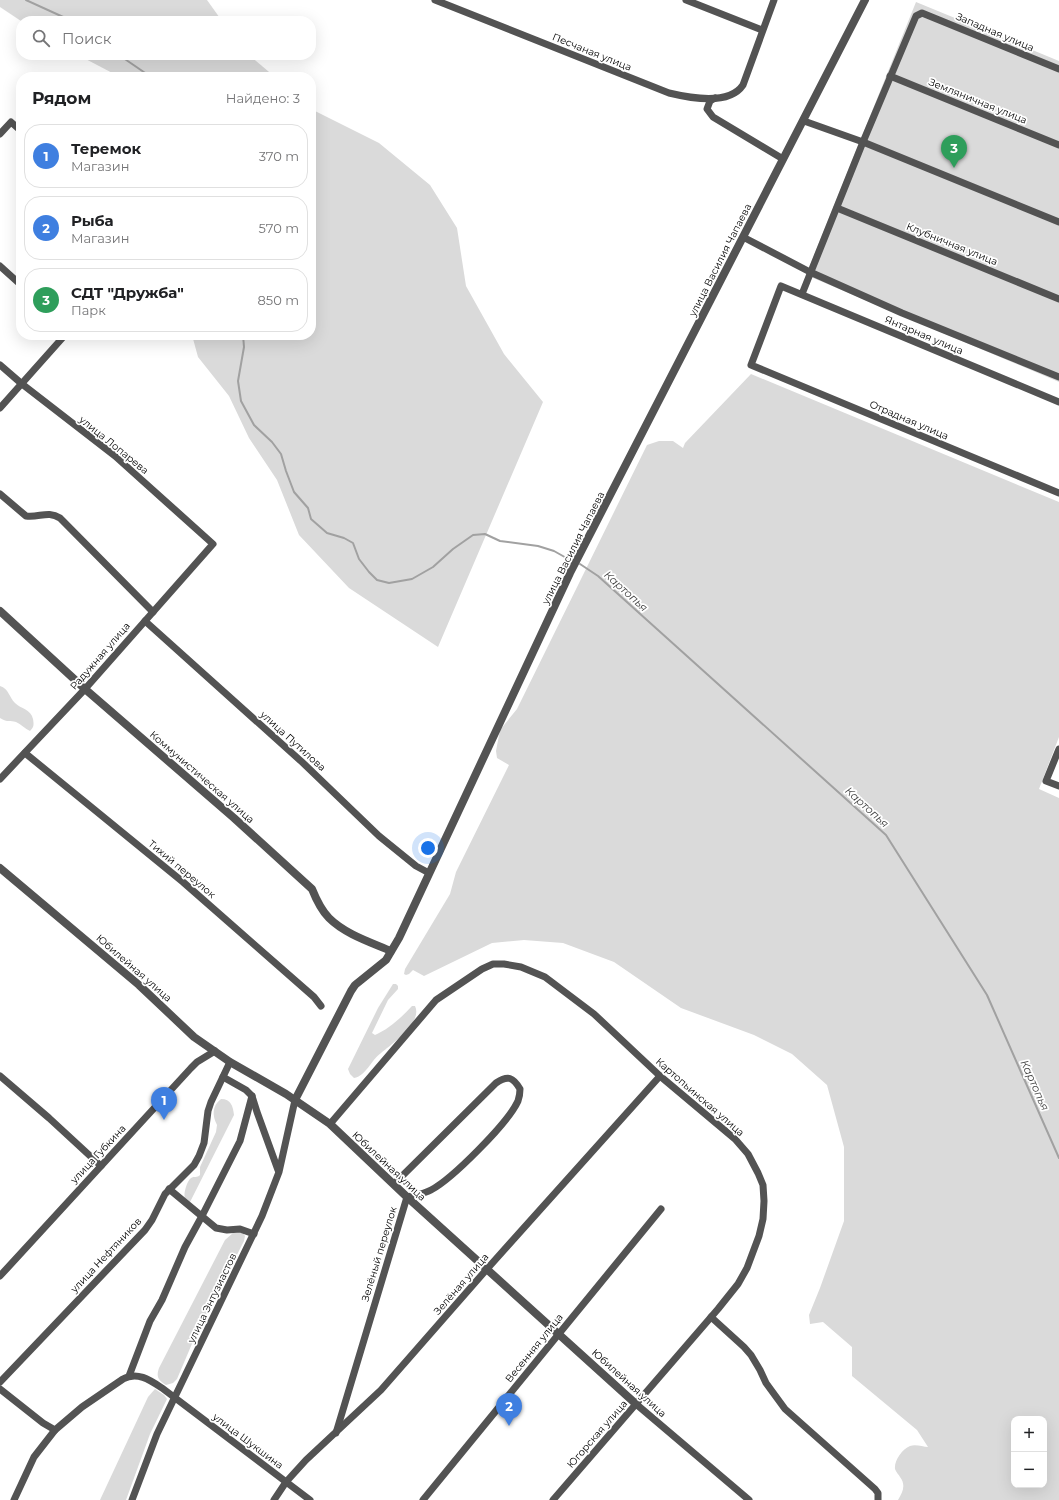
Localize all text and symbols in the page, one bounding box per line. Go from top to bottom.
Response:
street label: Западная улица [954,10,1036,54]
search box [16,16,316,60]
icon: search [30,27,52,49]
text: Поиск [62,29,111,48]
street label: Песчаная улица [550,30,634,74]
street label: Земляничная улица [927,75,1029,127]
text: Рядом [32,88,91,108]
text: Найдено: 3 [226,90,300,106]
pin: 3 [941,135,967,168]
text: Теремок [71,139,141,158]
text: 1 [43,148,49,164]
text: 370 m [259,148,299,164]
text: Магазин [71,158,130,174]
street label: улица Василия Чапаева [685,201,754,320]
text: Рыба [71,211,114,230]
text: 2 [42,220,50,236]
text: 570 m [259,220,299,236]
street label: Клубничная улица [904,220,1000,268]
text: Магазин [71,230,130,246]
text: СДТ "Дружба" [71,283,184,302]
text: 3 [42,292,50,308]
text: 850 m [258,292,299,308]
text: Парк [71,302,106,318]
street label: Янтарная улица [883,313,965,357]
street label: Отрадная улица [867,397,951,443]
street label: улица Лопарева [76,412,151,477]
street label: улица Василия Чапаева [538,489,607,608]
water label: Картопья [601,568,651,615]
street label: Радужная улица [67,620,133,692]
street label: улица Путилова [257,707,329,774]
street label: Коммунистическая улица [147,728,257,826]
water label: Картопья [842,784,892,831]
street label: Тихий переулок [146,837,218,901]
your location [418,838,438,858]
street label: Юбилейная улица [93,932,175,1004]
street label: Картопьинская улица [653,1055,747,1139]
water label: Картопья [1018,1057,1053,1113]
pin: 1 [151,1087,177,1120]
street label: улица Губкина [67,1122,129,1187]
street label: Юбилейная улица [349,1128,429,1204]
street label: Зелёный переулок [358,1205,400,1303]
street label: улица Нефтяников [67,1215,144,1296]
street label: улица Энтузиастов [184,1251,239,1346]
street label: Зелёная улица [431,1251,491,1317]
street label: Весенняя улица [502,1311,566,1385]
street label: Юбилейная улица [589,1346,669,1420]
pin: 2 [496,1393,522,1426]
street label: Югорская улица [564,1397,630,1471]
street label: улица Шукшина [209,1410,286,1472]
map controls [1011,1416,1047,1488]
button: + [1011,1416,1047,1452]
button: − [1011,1452,1047,1488]

